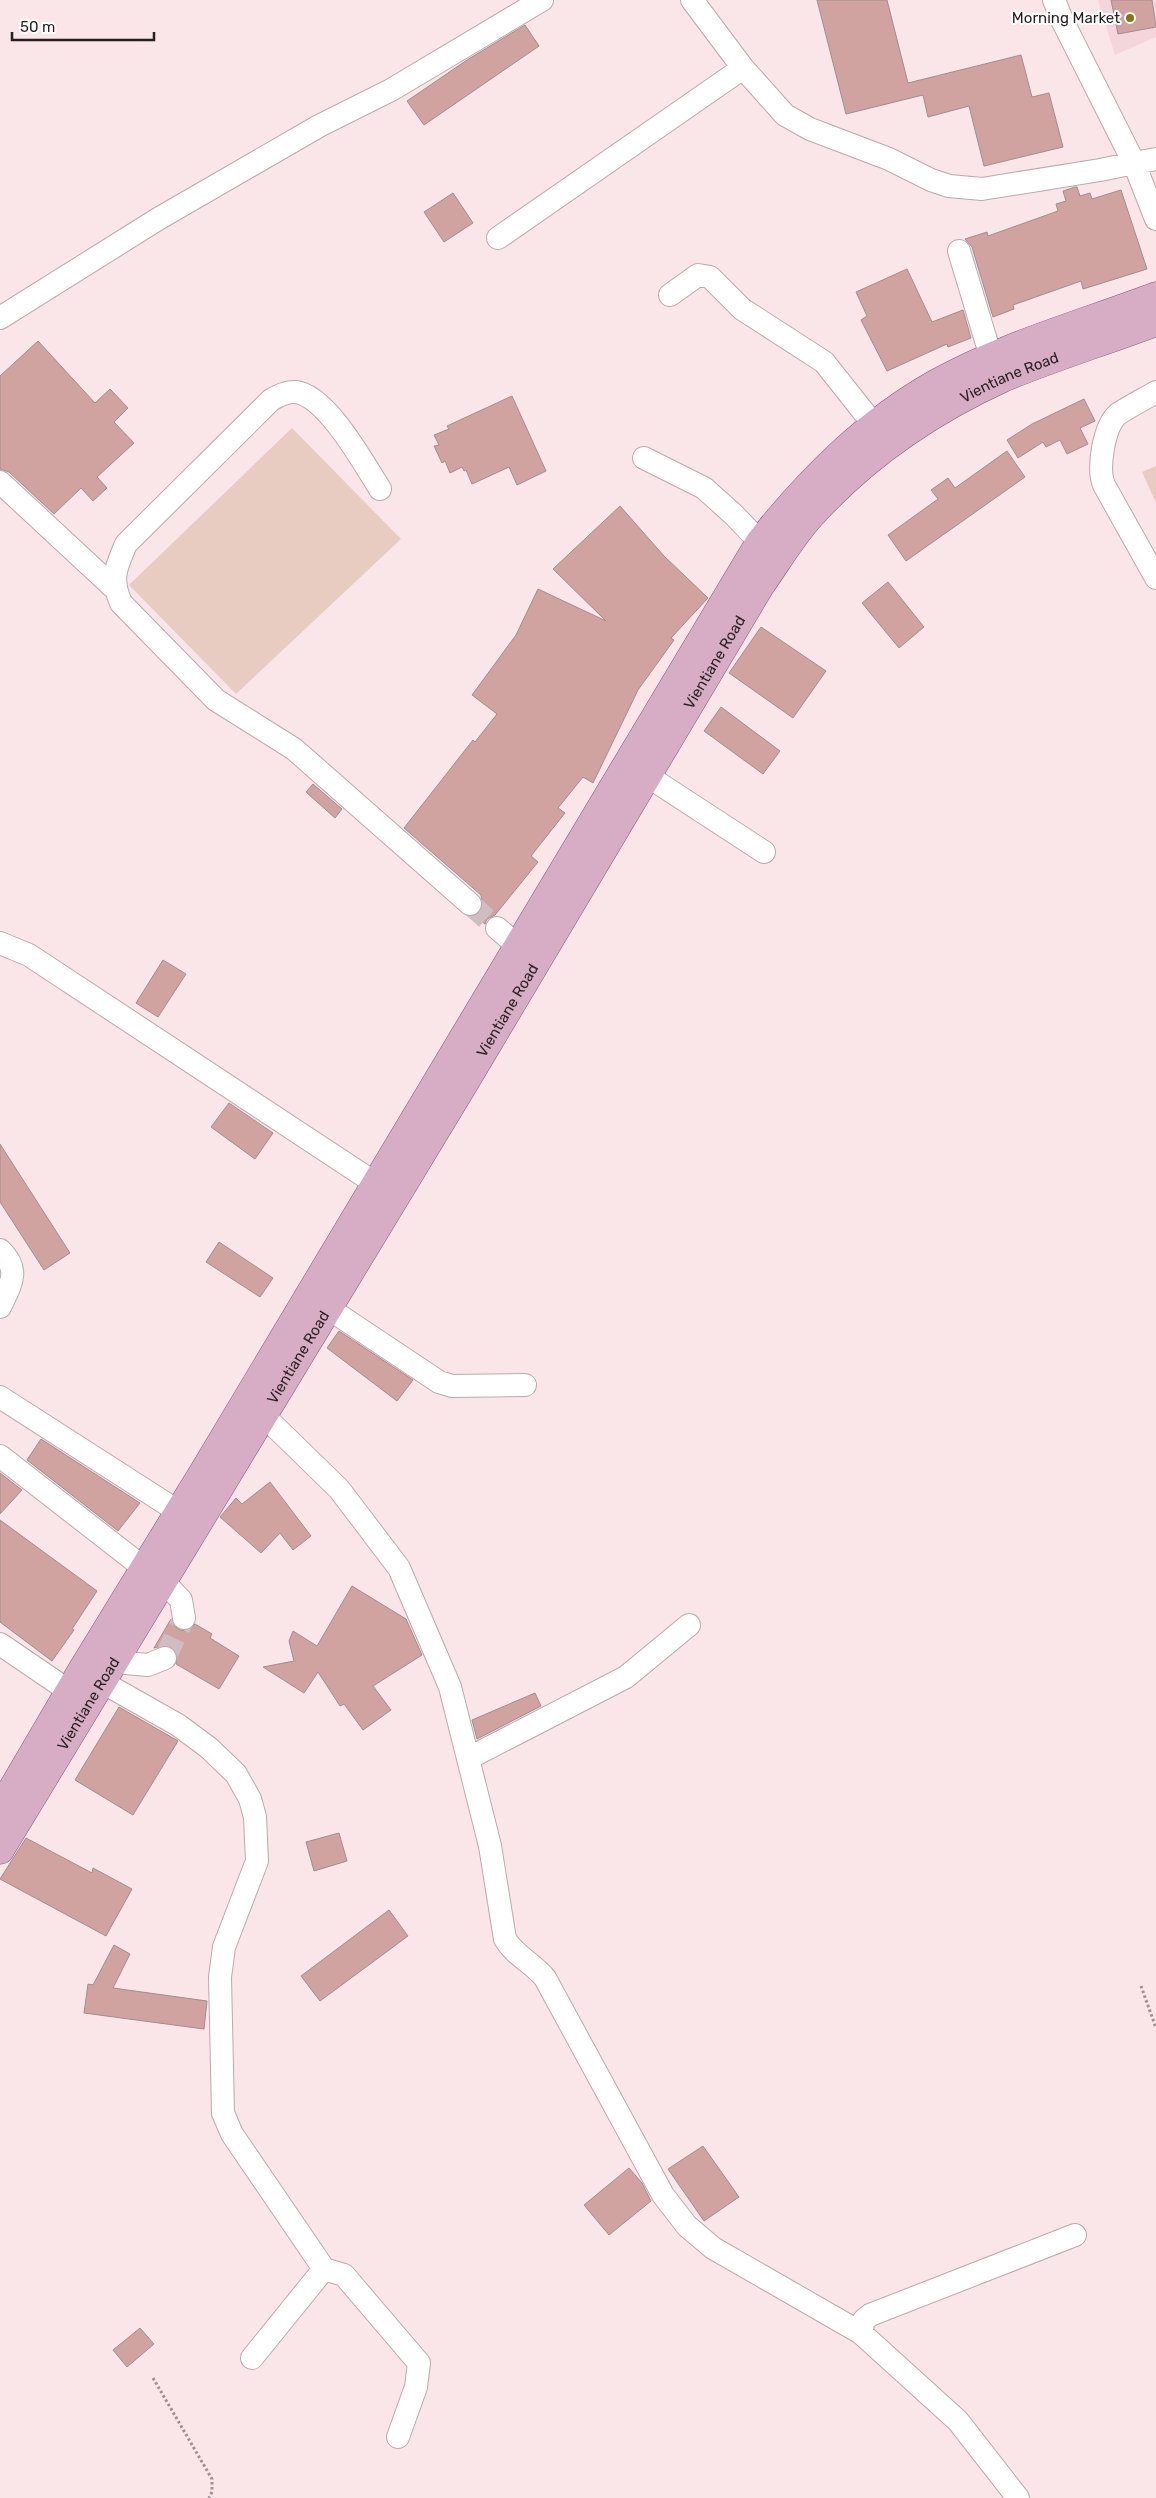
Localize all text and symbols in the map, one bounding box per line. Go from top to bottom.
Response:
place label: Morning Market [1012,9,1120,27]
scale bar [12,10,155,42]
marker: Morning Market [1124,12,1136,24]
text: 50 m [20,18,55,36]
street label: Vientiane Road [957,348,1061,407]
street label: Vientiane Road [680,613,749,712]
street label: Vientiane Road [473,961,542,1060]
street label: Vientiane Road [263,1308,333,1407]
street label: Vientiane Road [54,1654,124,1753]

